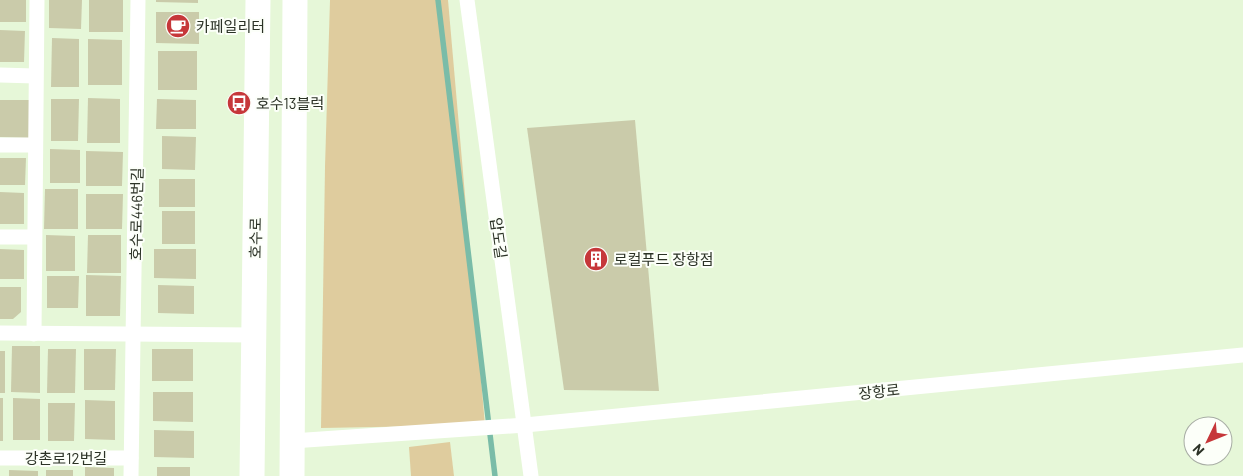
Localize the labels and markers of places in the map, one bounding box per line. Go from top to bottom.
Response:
cafe icon: 카페일리터 [165,13,191,39]
place label: 카페일리터 [196,17,265,35]
bus stop icon: 호수13블럭 [226,90,252,116]
place label: 호수13블럭 [256,94,324,112]
building icon: 로컬푸드 장항점 [583,246,609,272]
place label: 로컬푸드 장항점 [614,250,714,268]

